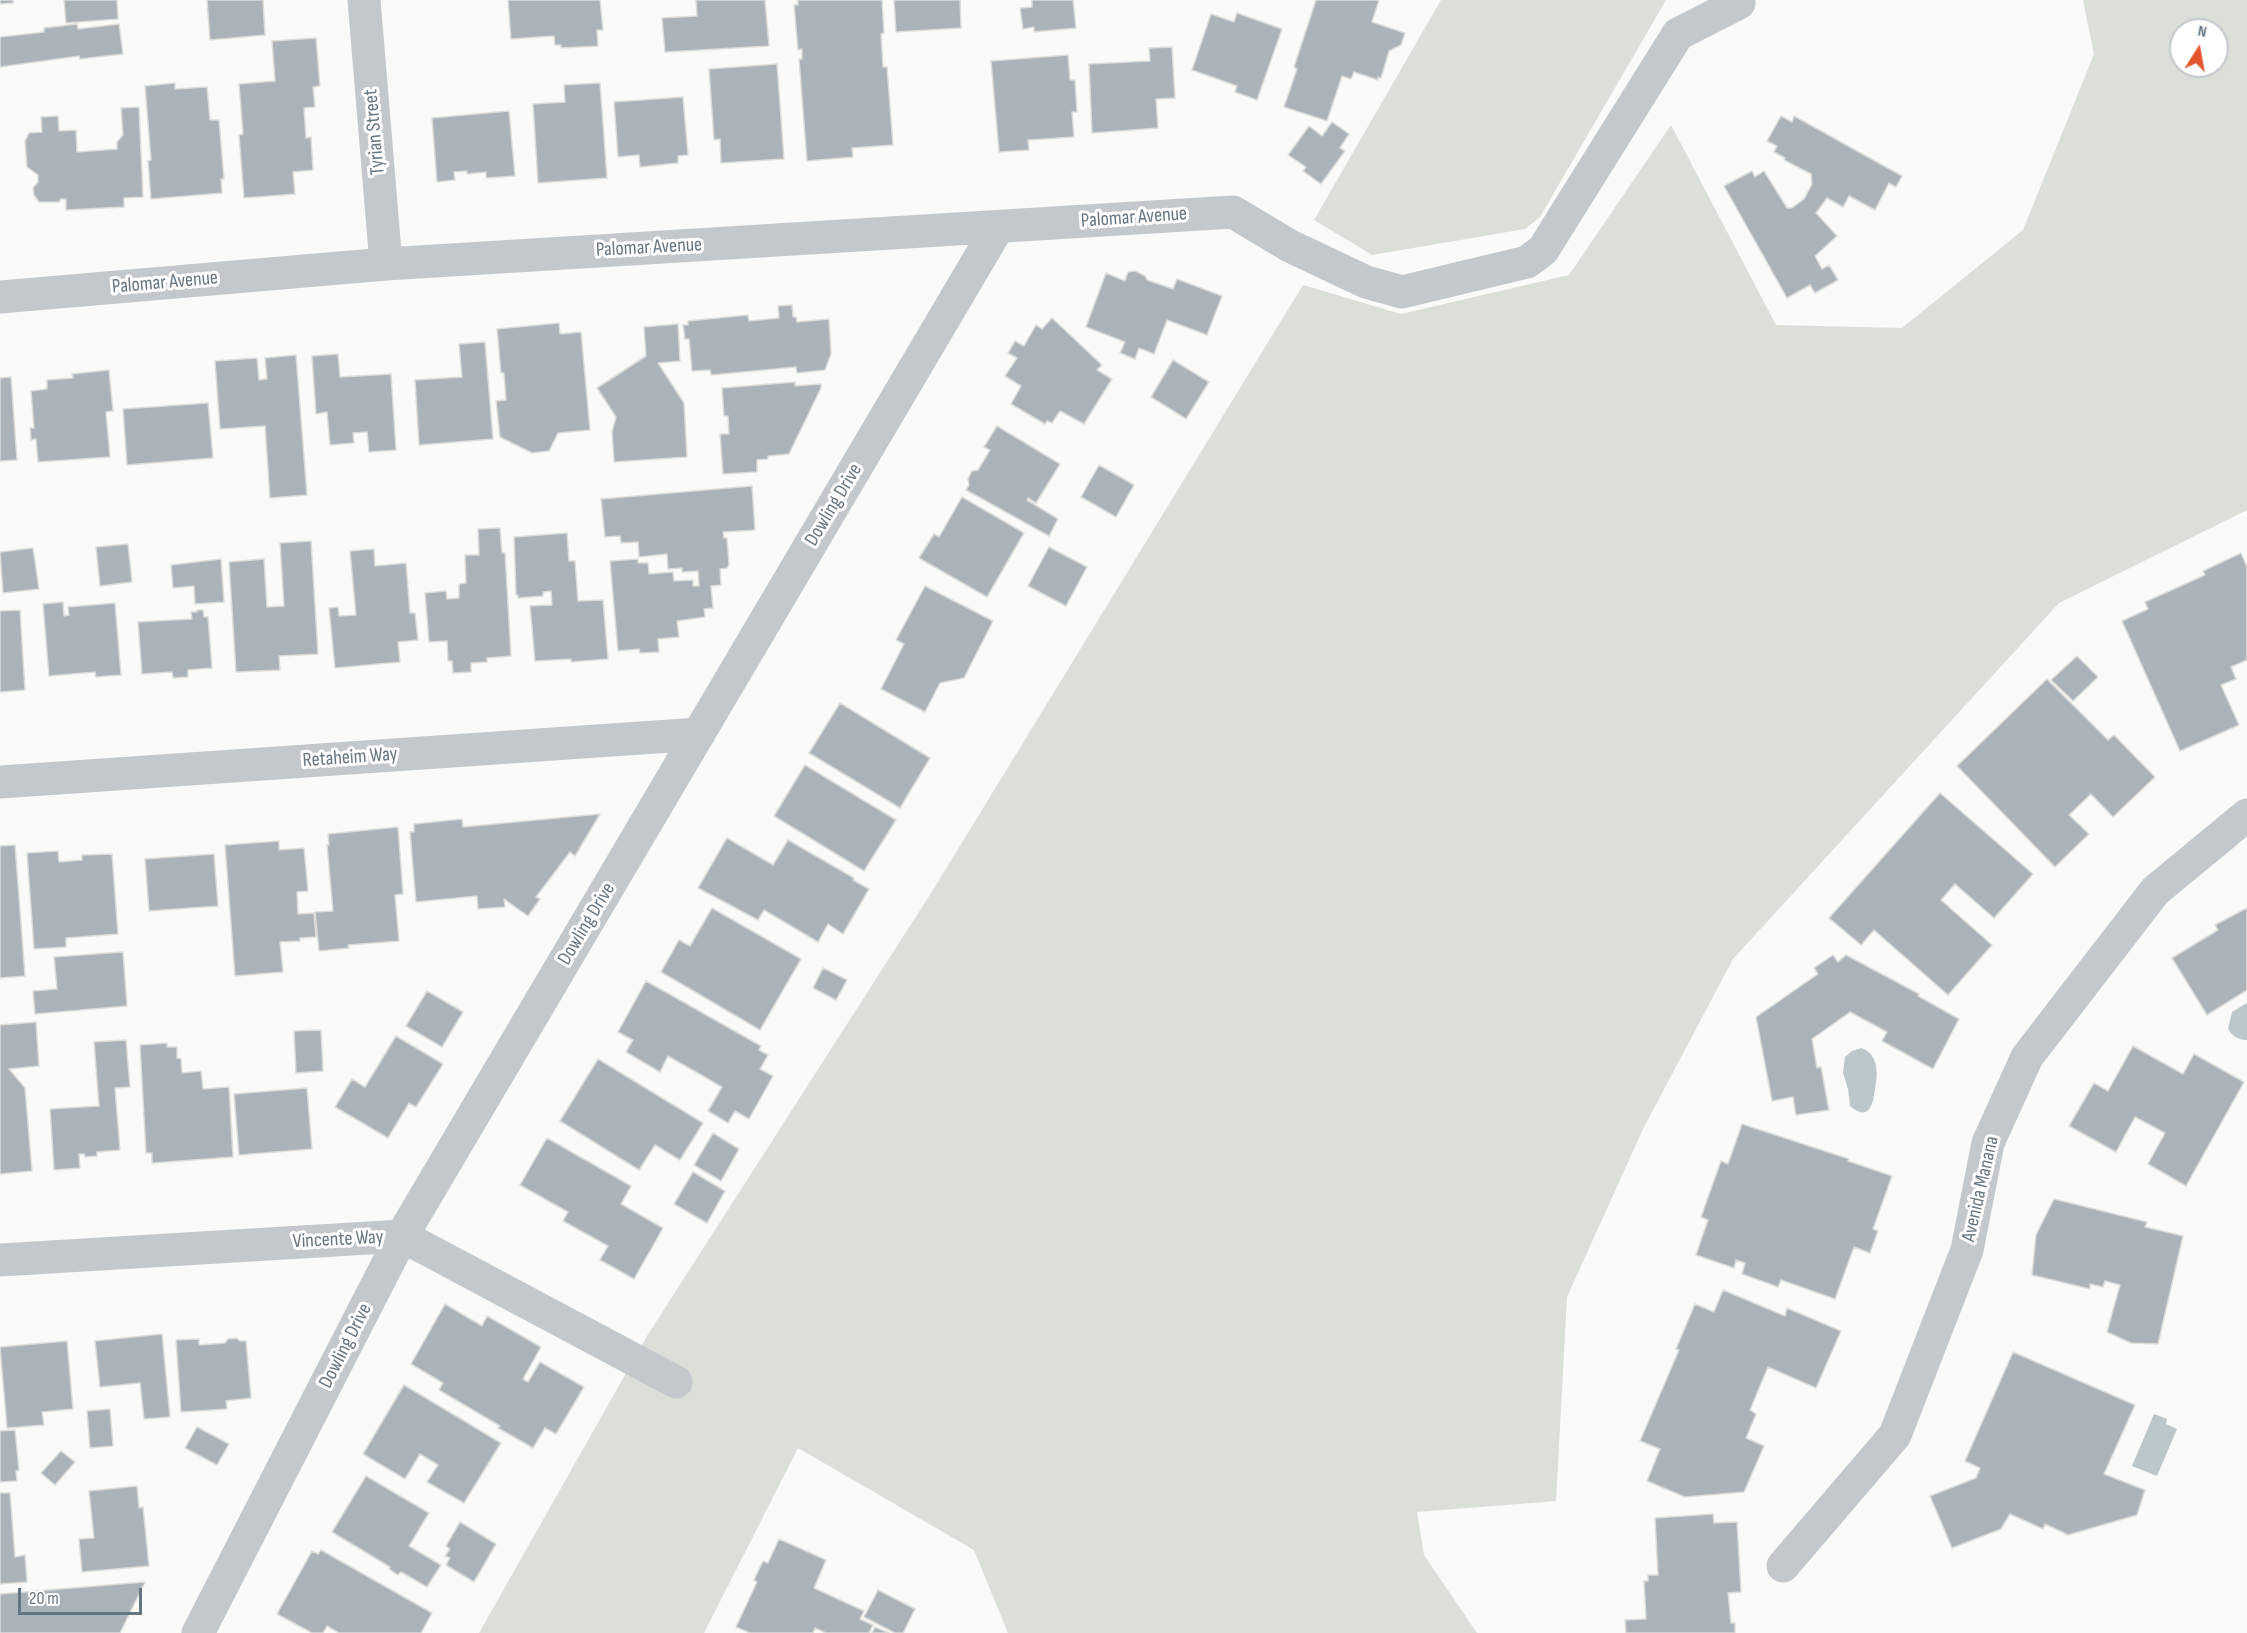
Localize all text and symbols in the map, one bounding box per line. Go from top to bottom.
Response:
north arrow [2169,18,2229,78]
text: N [2196,22,2208,42]
street label: Tyrian Street [359,88,391,176]
street label: Palomar Avenue [1080,202,1188,234]
street label: Palomar Avenue [595,233,703,263]
street label: Palomar Avenue [111,266,219,300]
street label: Dowling Drive [800,459,868,551]
street label: Retaheim Way [302,743,398,773]
street label: Dowling Drive [553,878,621,970]
street label: Avenida Manana [1957,1134,2005,1244]
street label: Vincente Way [292,1226,384,1254]
street label: Dowling Drive [314,1300,378,1392]
scale bar [21,1576,146,1614]
text: 20 m [29,1588,59,1609]

